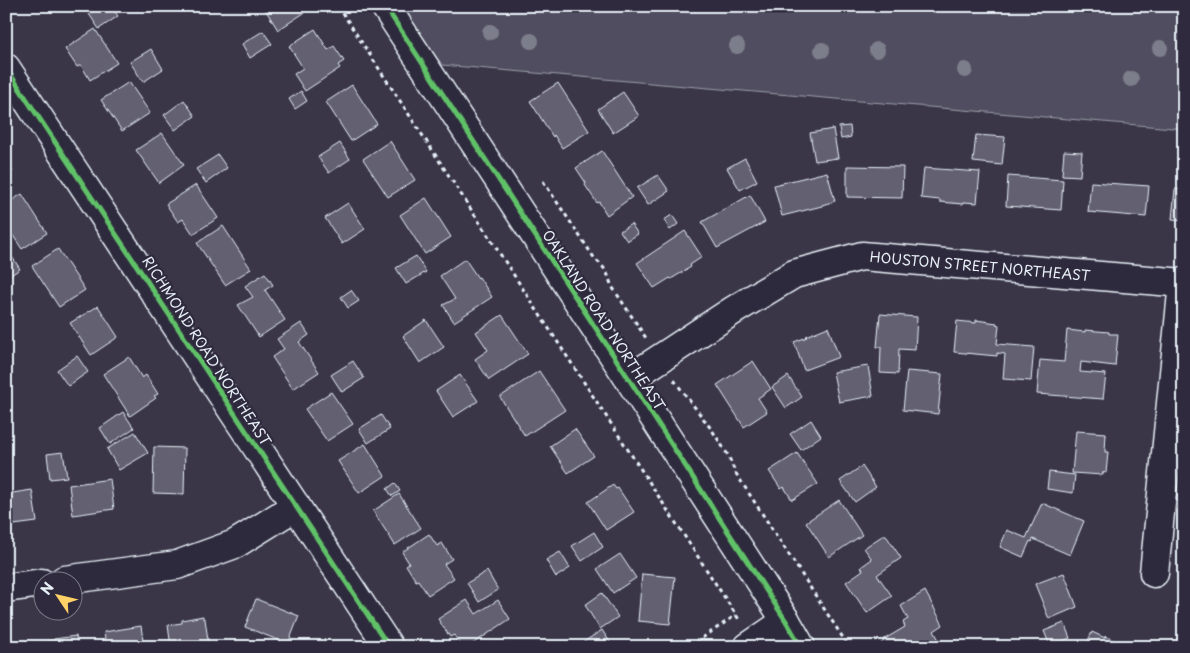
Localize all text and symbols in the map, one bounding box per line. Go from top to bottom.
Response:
street label: OAKLAND ROAD NORTHEAST [537,225,671,415]
street label: HOUSTON STREET NORTHEAST [869,246,1092,286]
street label: RICHMOND ROAD NORTHEAST [138,252,277,450]
north arrow [32,570,82,620]
text: N [35,578,59,599]

